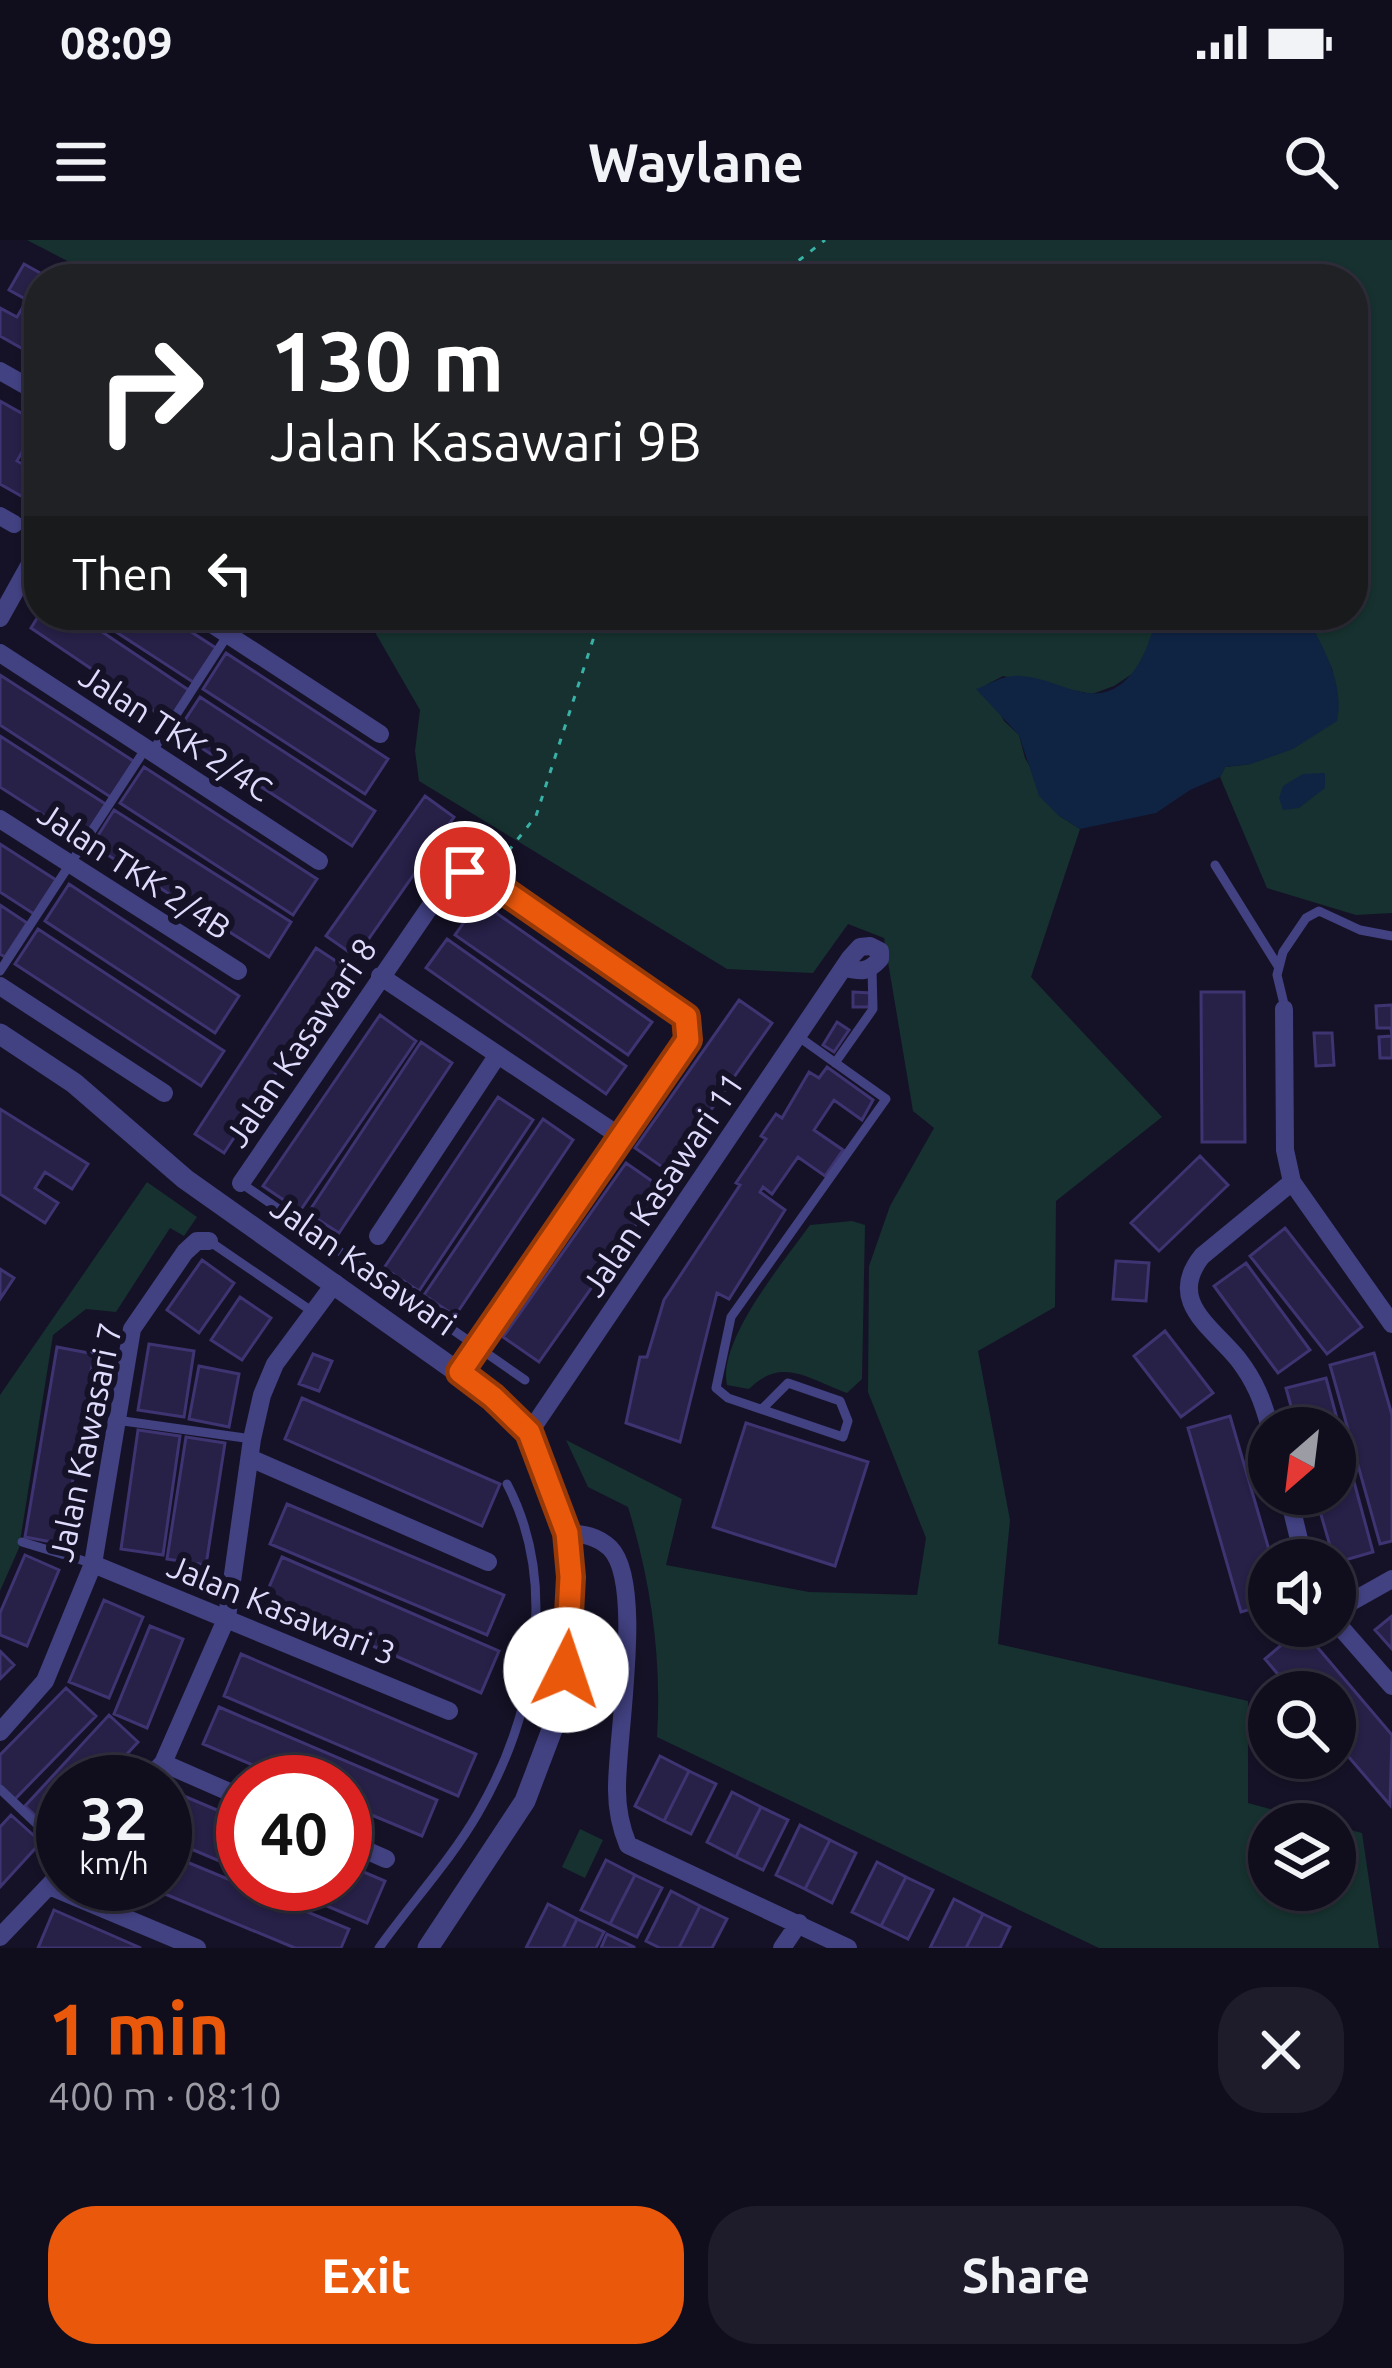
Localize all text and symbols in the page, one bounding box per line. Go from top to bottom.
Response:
text: 08:09 [60,17,173,68]
icon: menu [48,129,114,195]
icon: search [1278,129,1344,195]
text: Waylane [588,132,804,192]
icon: right [72,312,228,468]
text: 130 m [270,313,504,407]
text: Jalan Kasawari 9B [270,411,702,471]
icon: left [197,540,263,606]
text: Then [72,548,173,599]
street label: Jalan TKK 2/4C [73,656,279,808]
street label: Jalan TKK 2/4B [32,794,238,946]
pin [414,821,516,923]
icon: arrive [432,839,498,905]
street label: Jalan Kasawari 8 [217,931,383,1153]
street label: Jalan Kasawari 11 [574,1065,750,1303]
street label: Jalan Kasawari [265,1188,463,1342]
street label: Jalan Kawasari 7 [42,1319,128,1565]
north arrow [1248,1407,1356,1515]
map controls [1248,1407,1356,1911]
button: sound [1248,1539,1356,1647]
street label: Jalan Kasawari 3 [163,1546,401,1672]
position arrow [503,1607,629,1733]
button: search [1248,1671,1356,1779]
speed limit sign: 40 [216,1755,372,1911]
text: 32 [80,1784,148,1851]
button: layers [1248,1803,1356,1911]
text: km/h [79,1846,149,1880]
button: close [1218,1987,1344,2113]
text: 1 min [48,1988,230,2069]
text: 400 m · 08:10 [48,2074,282,2117]
button: Exit [48,2206,684,2344]
button: Share [708,2206,1344,2344]

